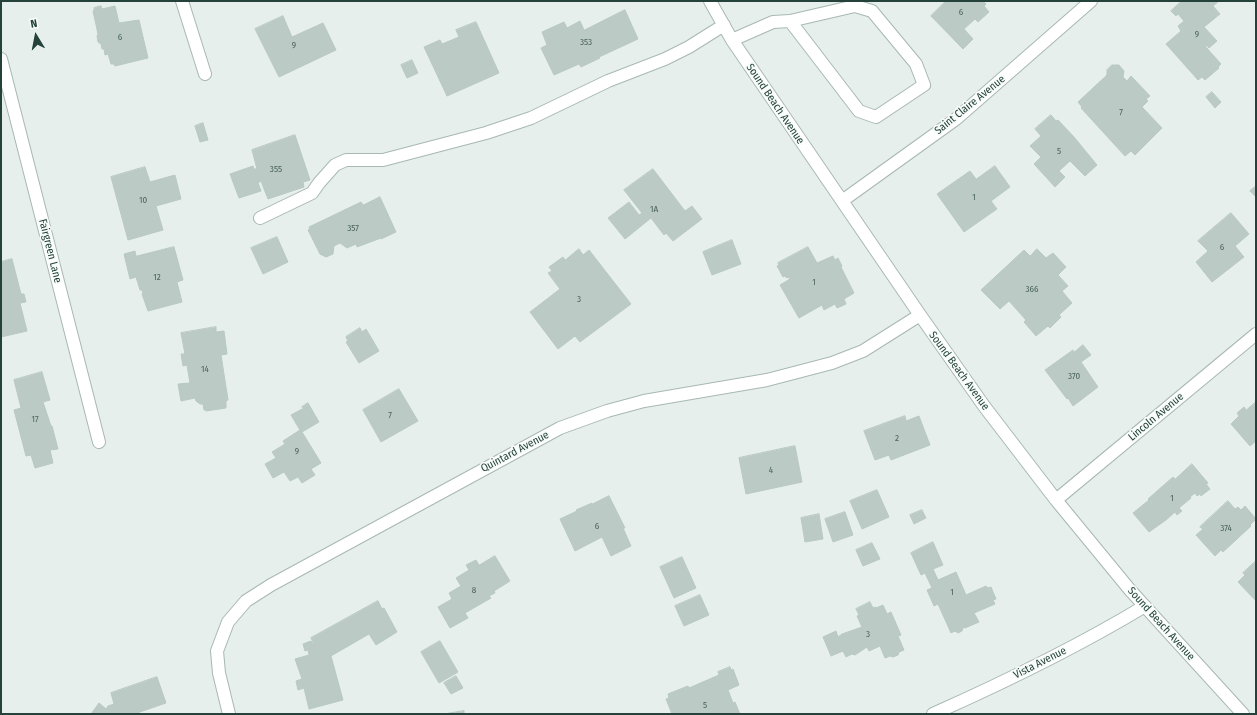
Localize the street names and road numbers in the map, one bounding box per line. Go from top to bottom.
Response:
street label: Sound Beach Avenue [743,61,807,147]
street label: Saint Claire Avenue [932,73,1008,137]
street label: Fairgreen Lane [36,218,64,284]
street label: Sound Beach Avenue [926,329,992,413]
street label: Lincoln Avenue [1126,390,1186,444]
street label: Quintard Avenue [479,429,551,475]
street label: Sound Beach Avenue [1125,585,1197,663]
street label: Vista Avenue [1011,644,1069,682]

